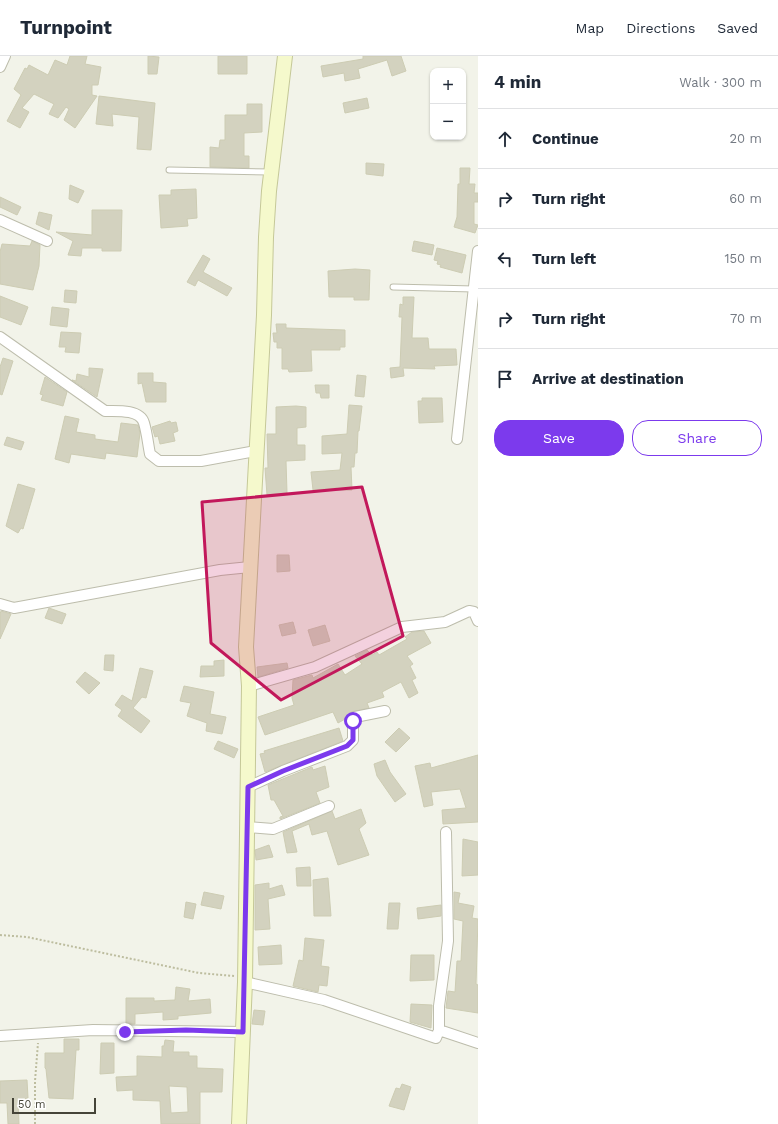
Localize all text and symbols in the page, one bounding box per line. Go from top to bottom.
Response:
text: Turnpoint [20,16,112,39]
text: Map [576,20,604,36]
text: Directions [626,20,695,36]
text: Saved [717,20,758,36]
map controls [430,68,466,140]
button: + [430,68,466,104]
text: 4 min [494,72,541,92]
text: Walk · 300 m [679,75,762,90]
button: − [430,104,466,140]
icon: ahead [494,128,516,150]
text: Continue [532,130,599,148]
text: 20 m [730,131,762,146]
icon: right [494,188,516,210]
text: Turn right [532,190,605,208]
text: 60 m [729,191,762,206]
icon: left [494,248,516,270]
text: Turn left [532,250,596,268]
text: 150 m [724,251,762,266]
icon: right [494,308,516,330]
text: Turn right [532,310,605,328]
text: 70 m [730,311,762,326]
icon: arrive [494,368,516,390]
text: Arrive at destination [532,370,684,388]
button: Save [494,420,624,456]
button: Share [632,420,762,456]
route start [344,712,362,730]
route end [116,1023,134,1041]
scale bar [12,1096,96,1115]
text: 50 m [18,1098,45,1111]

